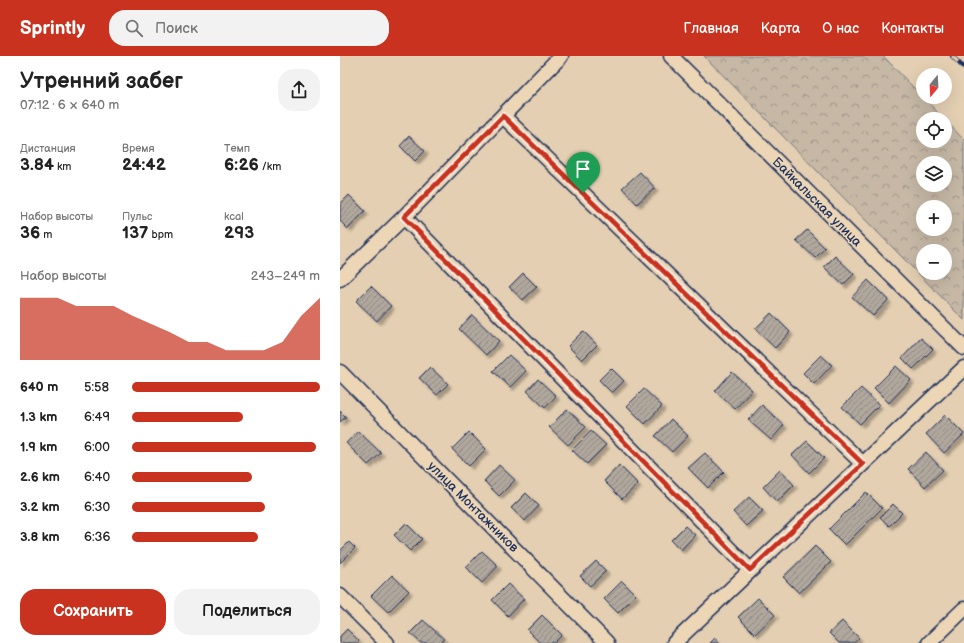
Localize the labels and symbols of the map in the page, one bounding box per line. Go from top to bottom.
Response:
north arrow [916,68,952,104]
pin [566,152,600,193]
street label: Байкальская улица [769,154,865,250]
street label: улица Монтажников [424,458,522,556]

